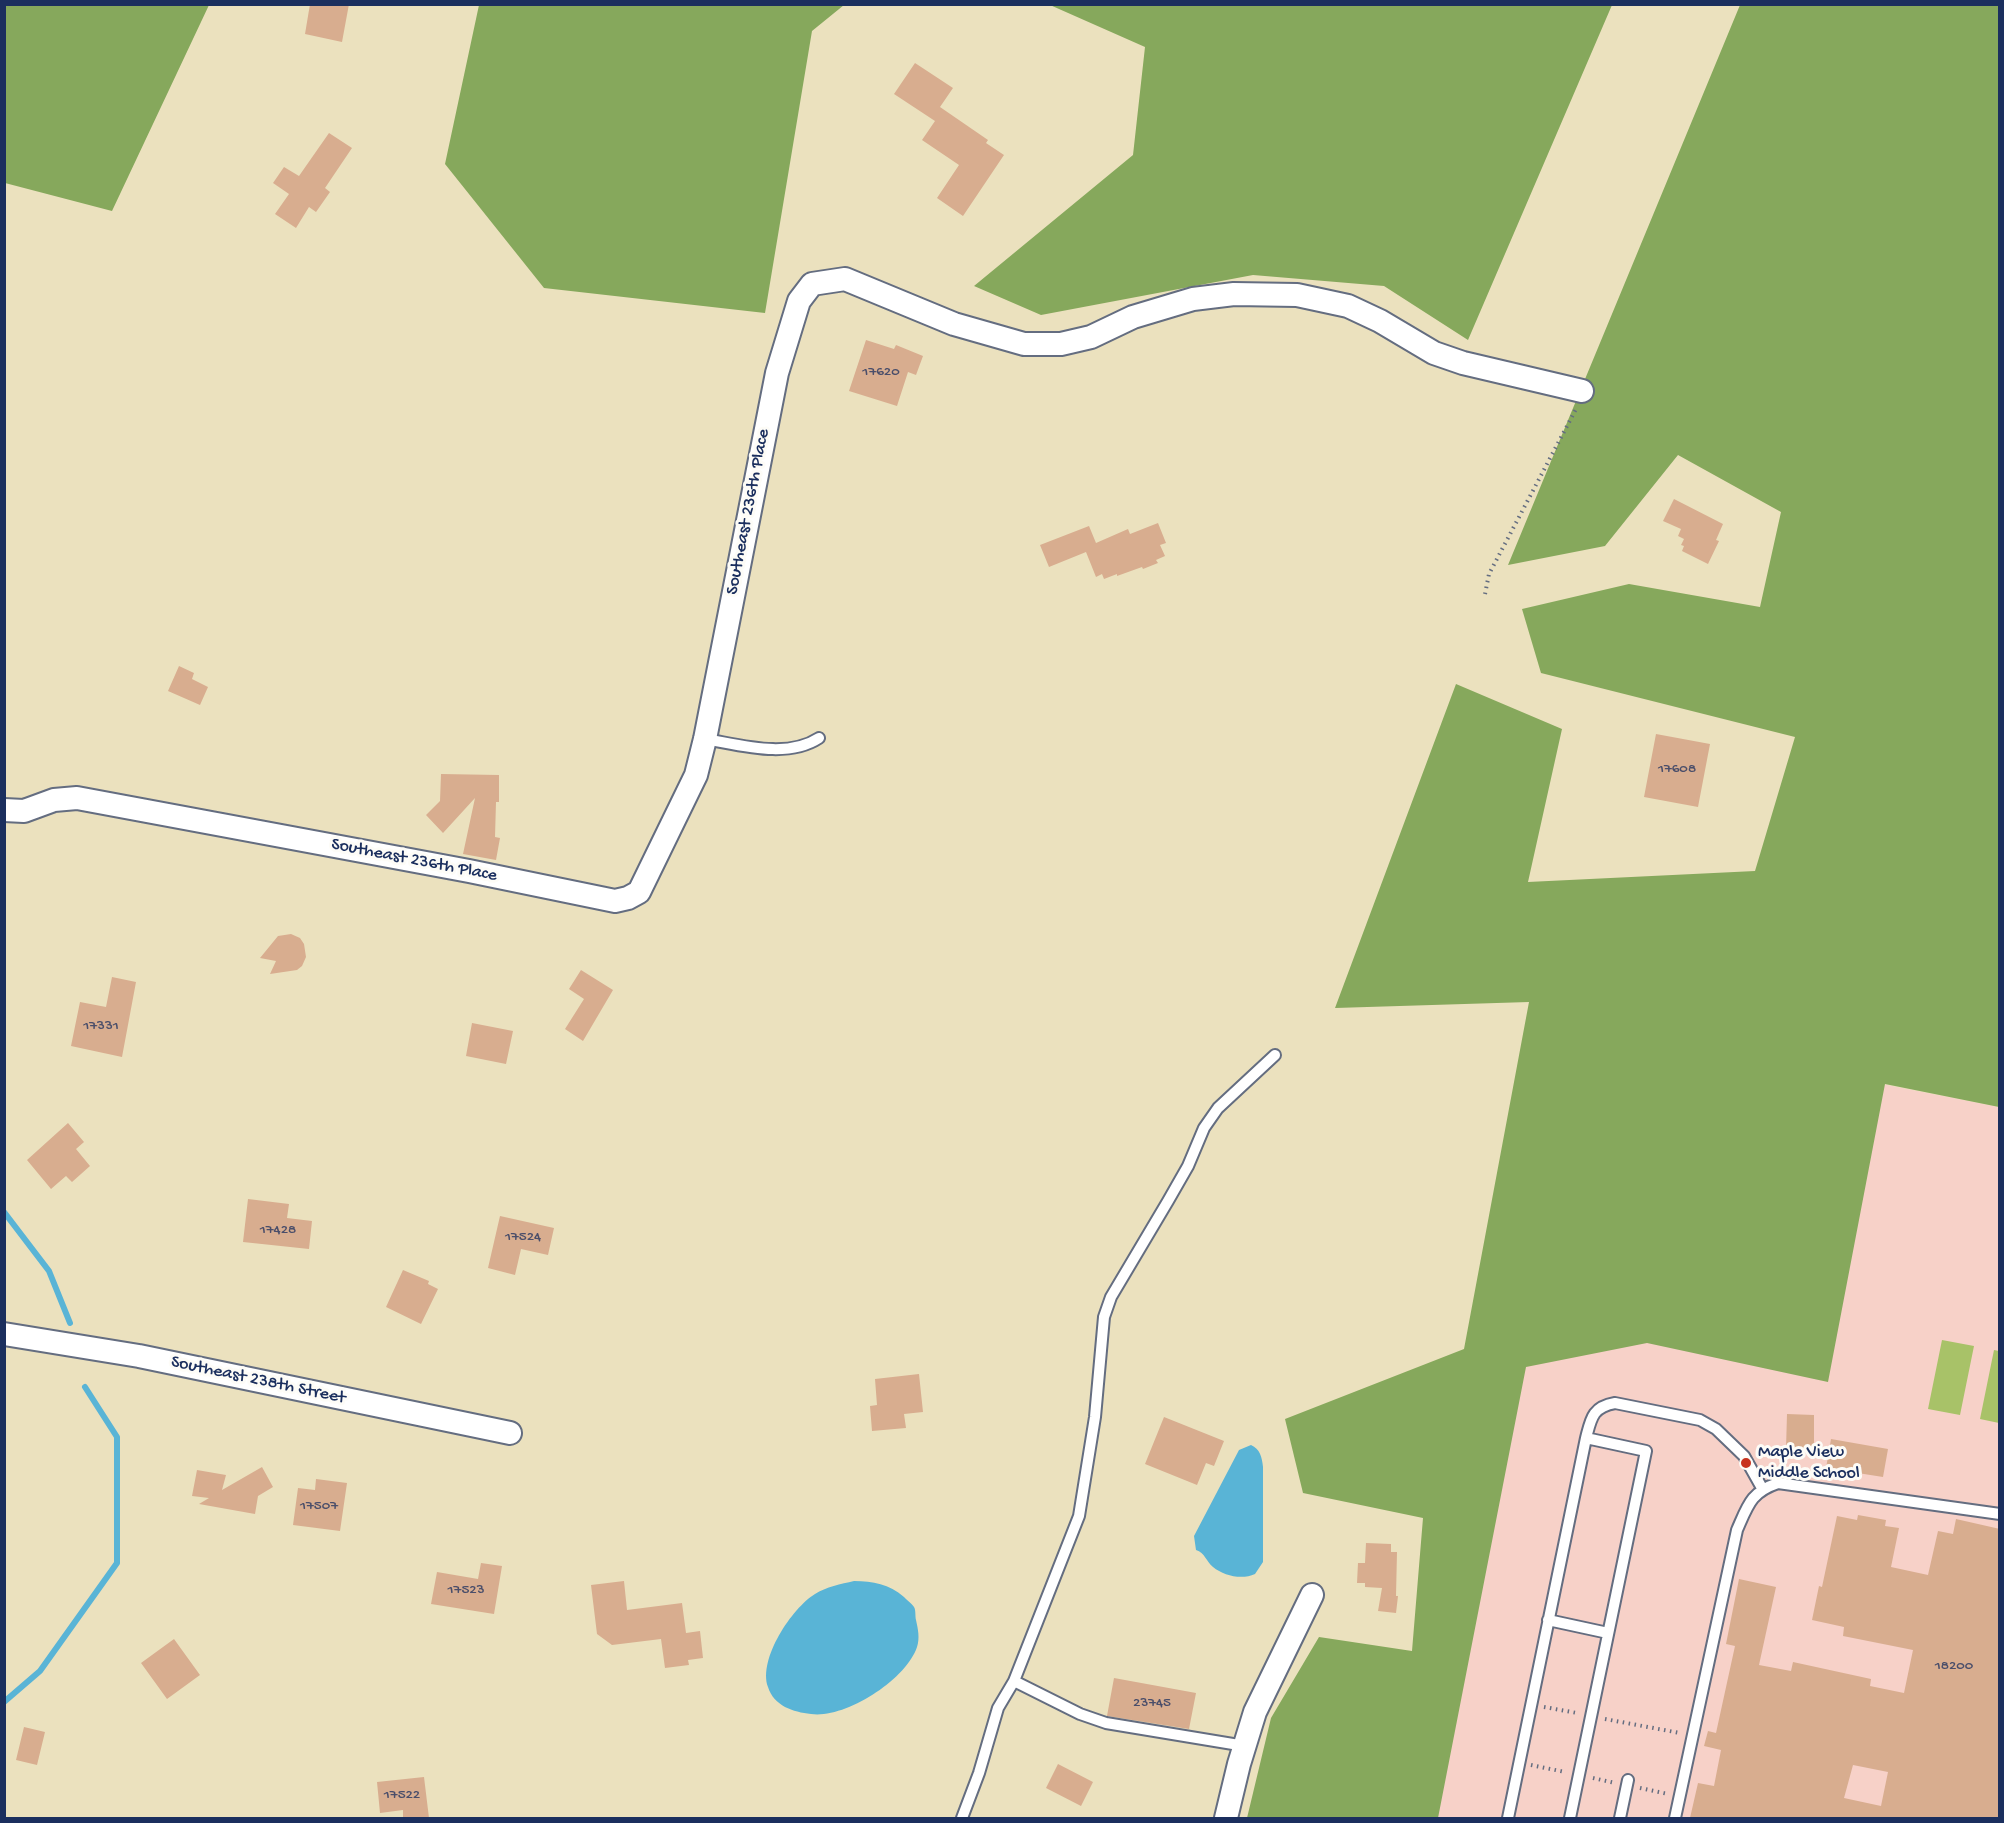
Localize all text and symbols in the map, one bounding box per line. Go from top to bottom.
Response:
house number: 17620 [862,364,900,382]
street label: Southeast 236th Place [722,427,776,597]
house number: 17608 [1658,761,1696,779]
street label: Southeast 236th Place [329,834,499,888]
house number: 17331 [83,1018,119,1036]
house number: 17428 [260,1222,296,1240]
house number: 17524 [505,1229,541,1247]
street label: Southeast 238th Street [169,1352,347,1410]
place label: Maple View Middle School [1758,1442,1860,1484]
marker: Maple View Middle School [1739,1456,1753,1470]
house number: 17507 [300,1498,338,1516]
house number: 17523 [448,1582,484,1600]
house number: 18200 [1935,1658,1973,1676]
house number: 23745 [1133,1695,1171,1713]
house number: 17522 [384,1787,420,1805]

